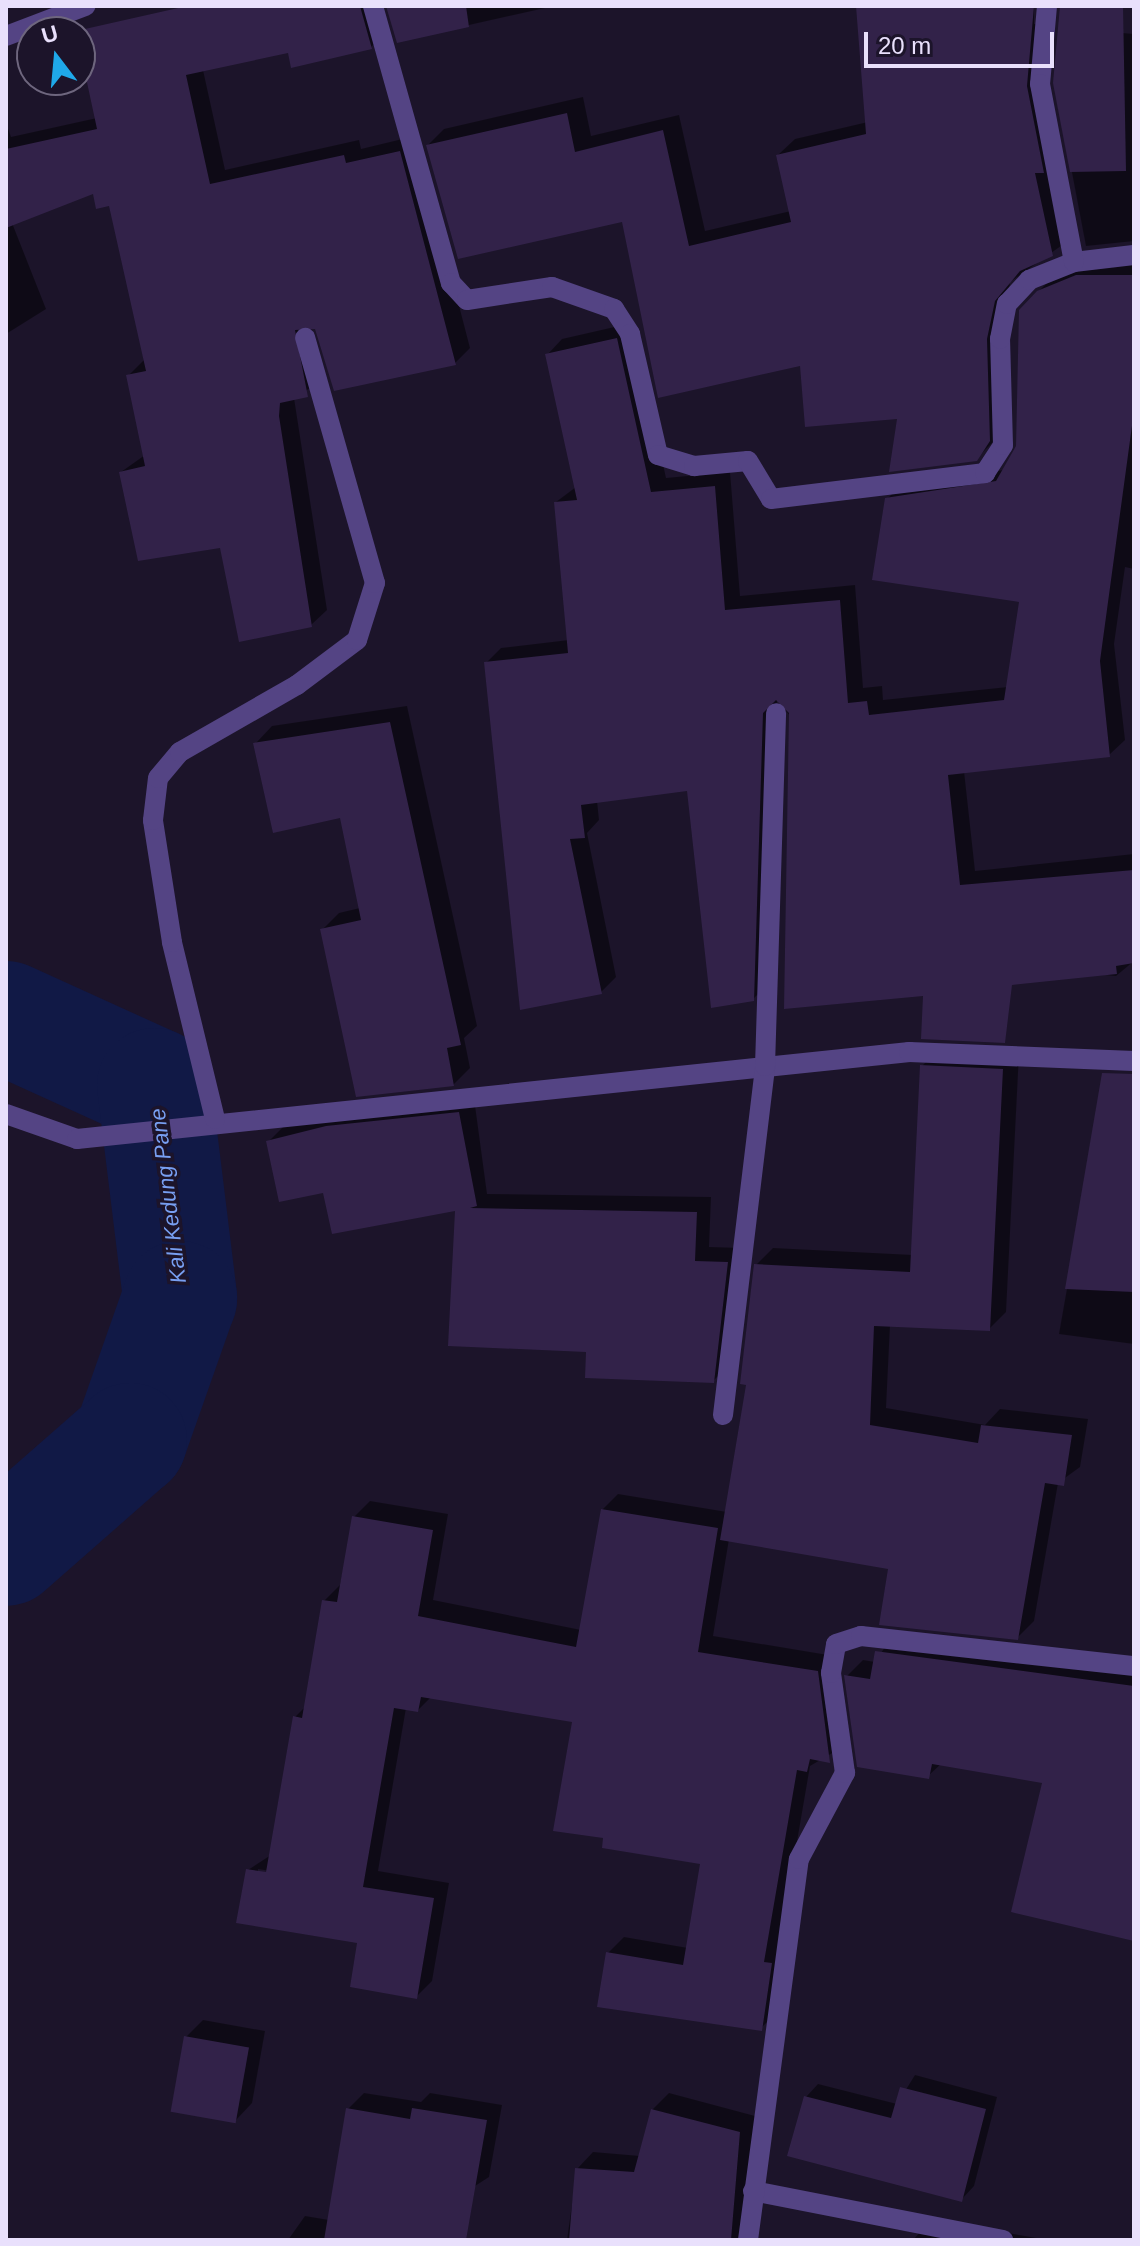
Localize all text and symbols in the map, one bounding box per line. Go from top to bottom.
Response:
north arrow [16,16,96,96]
scale bar [868,16,1058,66]
text: U [39,20,61,49]
text: 20 m [878,32,931,59]
water label: Kali Kedung Pane [144,1107,192,1285]

